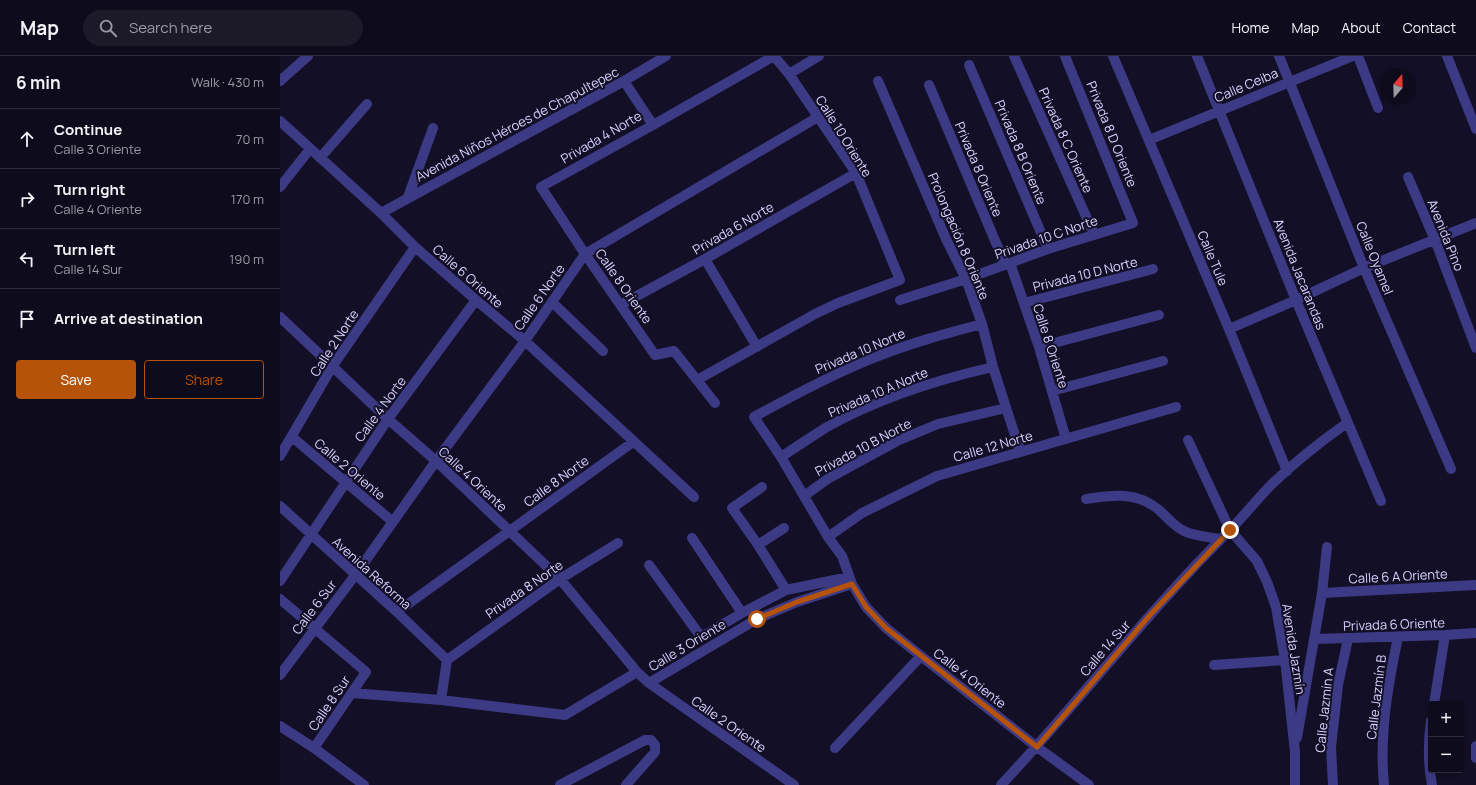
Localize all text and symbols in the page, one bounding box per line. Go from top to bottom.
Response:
search box [83,10,363,46]
text: Map [20,15,59,41]
icon: search [97,17,119,39]
text: Search here [129,17,212,38]
text: Home [1232,18,1269,37]
text: Map [1291,18,1319,37]
text: About [1341,18,1381,37]
text: Contact [1403,18,1456,37]
street label: Avenida Niños Héroes de Chapultepec [412,63,622,185]
street label: Calle Ceiba [1211,63,1281,107]
north arrow [1380,68,1416,104]
text: 6 min [16,71,61,94]
text: Walk · 430 m [191,73,264,91]
street label: Privada 8 D Oriente [1083,78,1142,190]
street label: Privada 8 C Oriente [1035,85,1097,196]
street label: Calle 10 Oriente [812,92,877,181]
street label: Privada 8 B Oriente [991,97,1051,207]
street label: Privada 4 Norte [557,106,645,167]
text: Continue [54,119,122,140]
street label: Privada 8 Oriente [951,119,1007,220]
icon: ahead [16,128,38,150]
text: 70 m [236,130,264,148]
text: Calle 3 Oriente [54,140,141,158]
street label: Prolongación 8 Oriente [924,170,994,303]
text: Turn right [54,179,125,200]
icon: right [16,188,38,210]
text: 170 m [231,190,264,208]
street label: Avenida Pino [1423,196,1469,274]
street label: Privada 6 Norte [689,197,777,259]
text: Calle 4 Oriente [54,200,142,218]
street label: Privada 10 C Norte [992,211,1100,263]
street label: Avenida Jacarandas [1269,216,1331,332]
street label: Calle Oyamel [1352,219,1398,297]
street label: Calle Tule [1193,228,1233,289]
text: Turn left [54,239,116,260]
street label: Calle 6 Oriente [429,240,508,312]
street label: Calle 8 Oriente [591,245,657,327]
icon: left [16,248,38,270]
text: 190 m [229,250,264,268]
street label: Privada 10 D Norte [1031,252,1140,296]
text: Calle 14 Sur [54,260,123,278]
street label: Calle 6 Norte [509,260,569,334]
street label: Calle 8 Oriente [1029,301,1073,391]
street label: Calle 2 Norte [306,306,363,380]
icon: arrive [16,308,38,330]
text: Arrive at destination [54,308,203,329]
street label: Privada 10 Norte [812,324,908,378]
button: Save [16,360,136,399]
button: Share [144,360,264,399]
street label: Privada 10 A Norte [825,363,931,421]
street label: Calle 4 Norte [350,372,410,445]
street label: Privada 10 B Norte [812,414,915,480]
street label: Calle 12 Norte [951,426,1035,466]
street label: Calle 2 Oriente [311,434,390,504]
street label: Calle 4 Oriente [435,442,512,516]
street label: Calle 8 Norte [520,451,593,511]
route end [1221,521,1239,539]
street label: Avenida Reforma [329,533,415,613]
street label: Privada 8 Norte [482,555,567,622]
street label: Calle 6 A Oriente [1348,564,1448,588]
street label: Calle 6 Sur [288,576,341,638]
street label: Avenida Jazmín [1278,602,1310,696]
route start [748,610,766,628]
street label: Privada 6 Oriente [1343,613,1446,635]
street label: Calle 3 Oriente [645,615,729,675]
street label: Calle 14 Sur [1076,616,1134,680]
street label: Calle 4 Oriente [930,644,1010,712]
street label: Calle Jazmín B [1362,654,1390,740]
street label: Calle Jazmín A [1311,667,1337,753]
street label: Calle 8 Sur [304,671,354,734]
street label: Calle 2 Oriente [688,692,770,757]
map controls [1428,701,1464,773]
button: + [1428,701,1464,737]
button: − [1428,737,1464,773]

